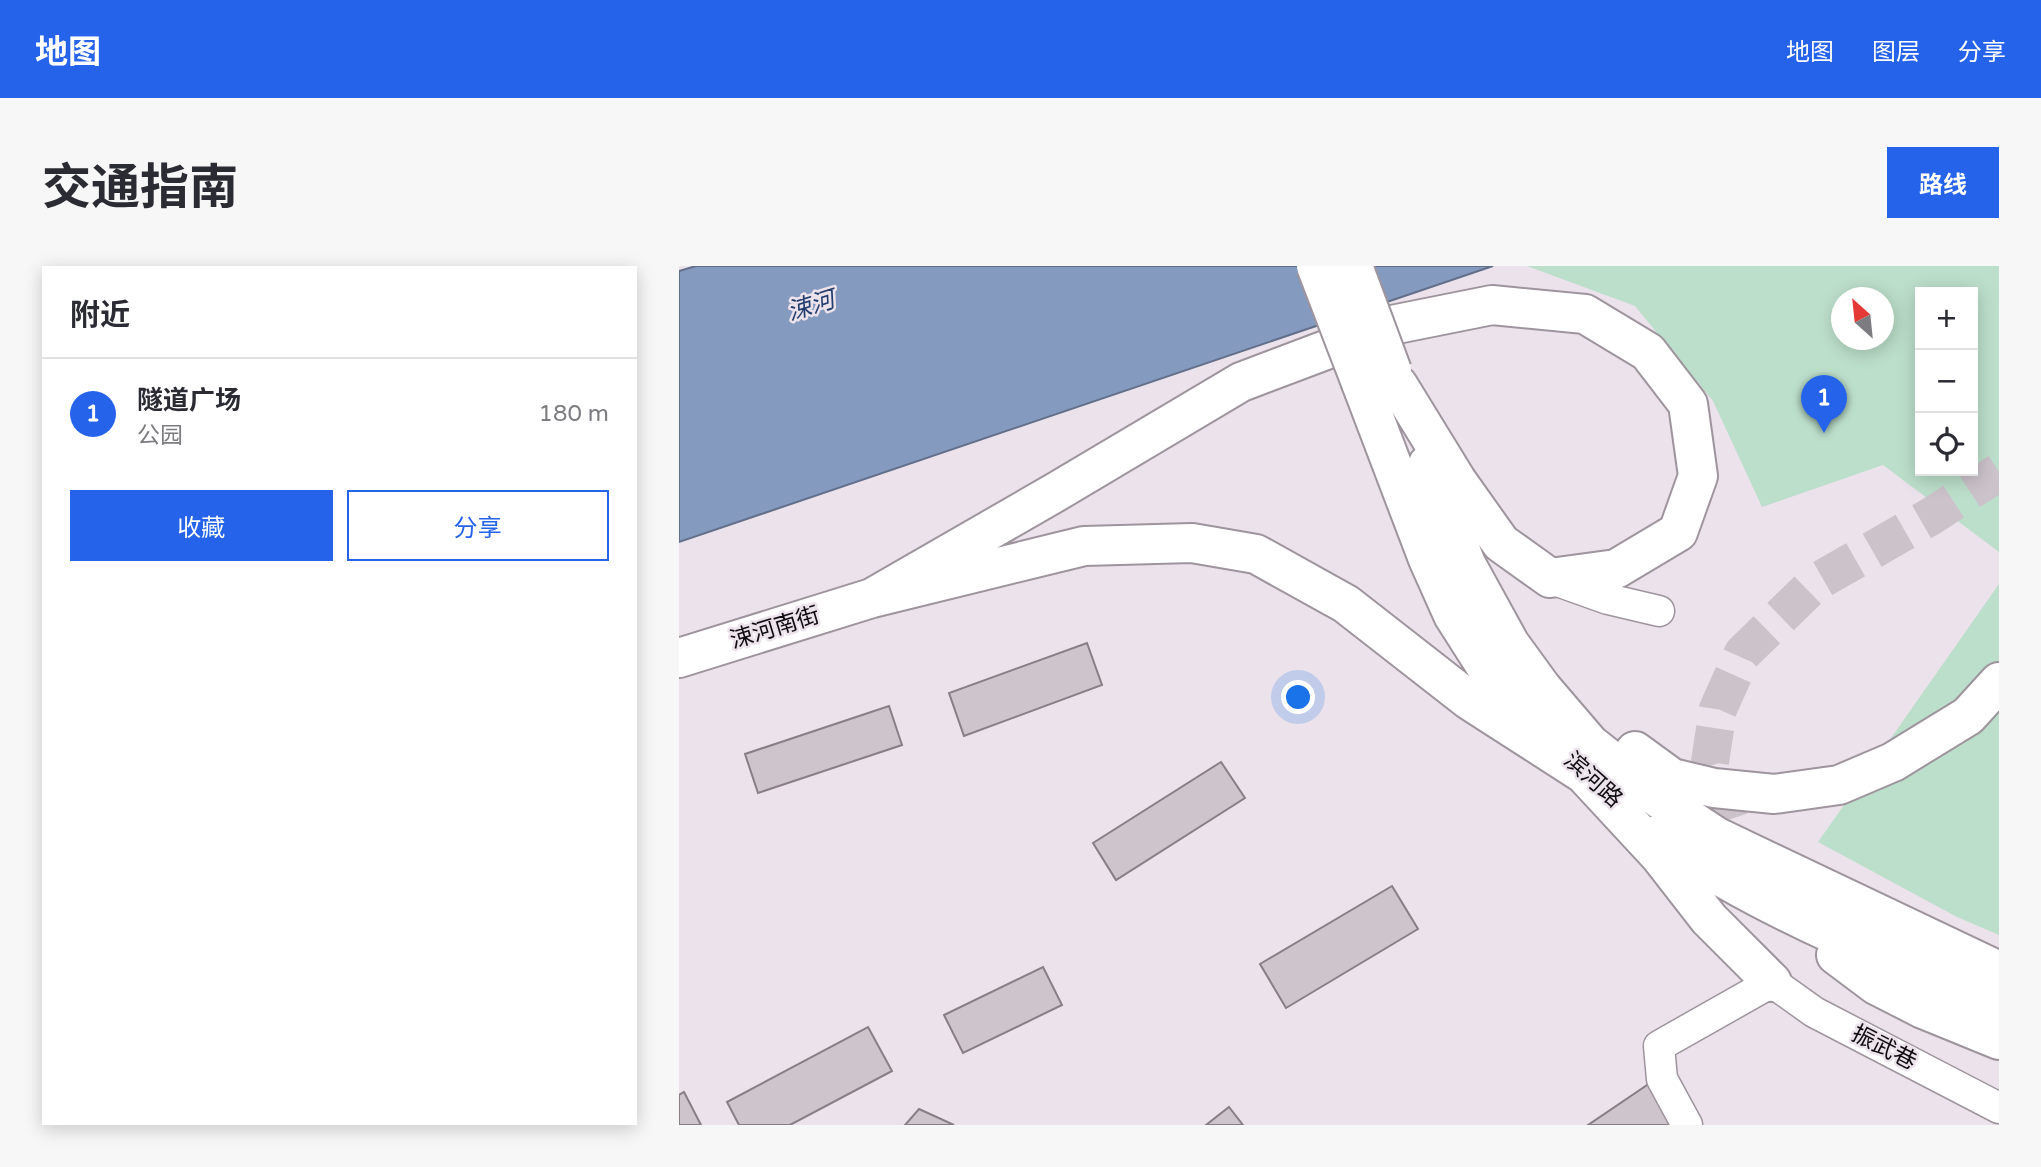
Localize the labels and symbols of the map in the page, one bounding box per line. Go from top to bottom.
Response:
water label: 涑河 [784,284,842,327]
north arrow [1831,287,1894,350]
pin: 1 [1801,375,1847,433]
street label: 涑河南街 [727,601,823,655]
your location [1281,680,1315,714]
street label: 滨河路 [1558,747,1628,813]
street label: 振武巷 [1847,1020,1921,1076]

